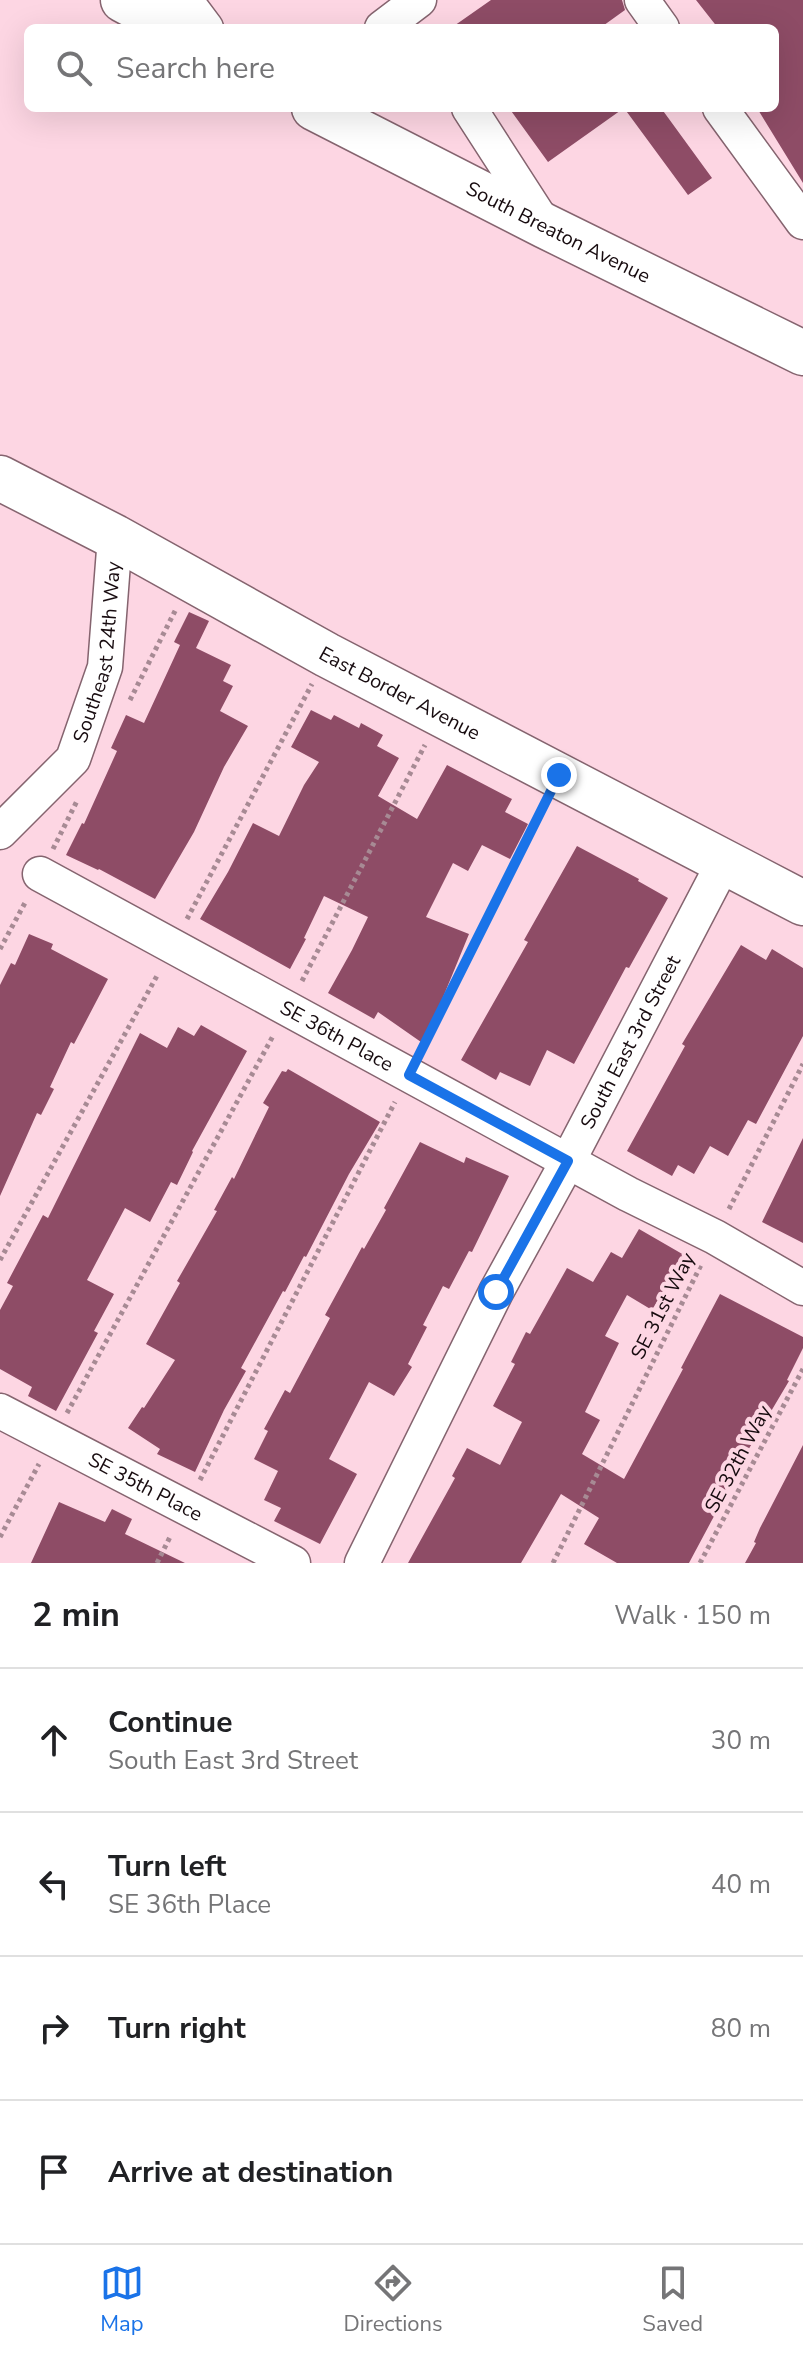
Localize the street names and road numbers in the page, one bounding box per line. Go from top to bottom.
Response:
street label: South Breaton Avenue [462,175,655,289]
street label: Southeast 24th Way [66,560,127,746]
street label: East Border Avenue [314,640,485,746]
street label: South East 3rd Street [574,950,687,1134]
street label: SE 36th Place [275,994,398,1077]
street label: SE 31st Way [625,1247,702,1364]
street label: SE 32th Way [698,1400,778,1518]
street label: SE 35th Place [84,1446,208,1527]

